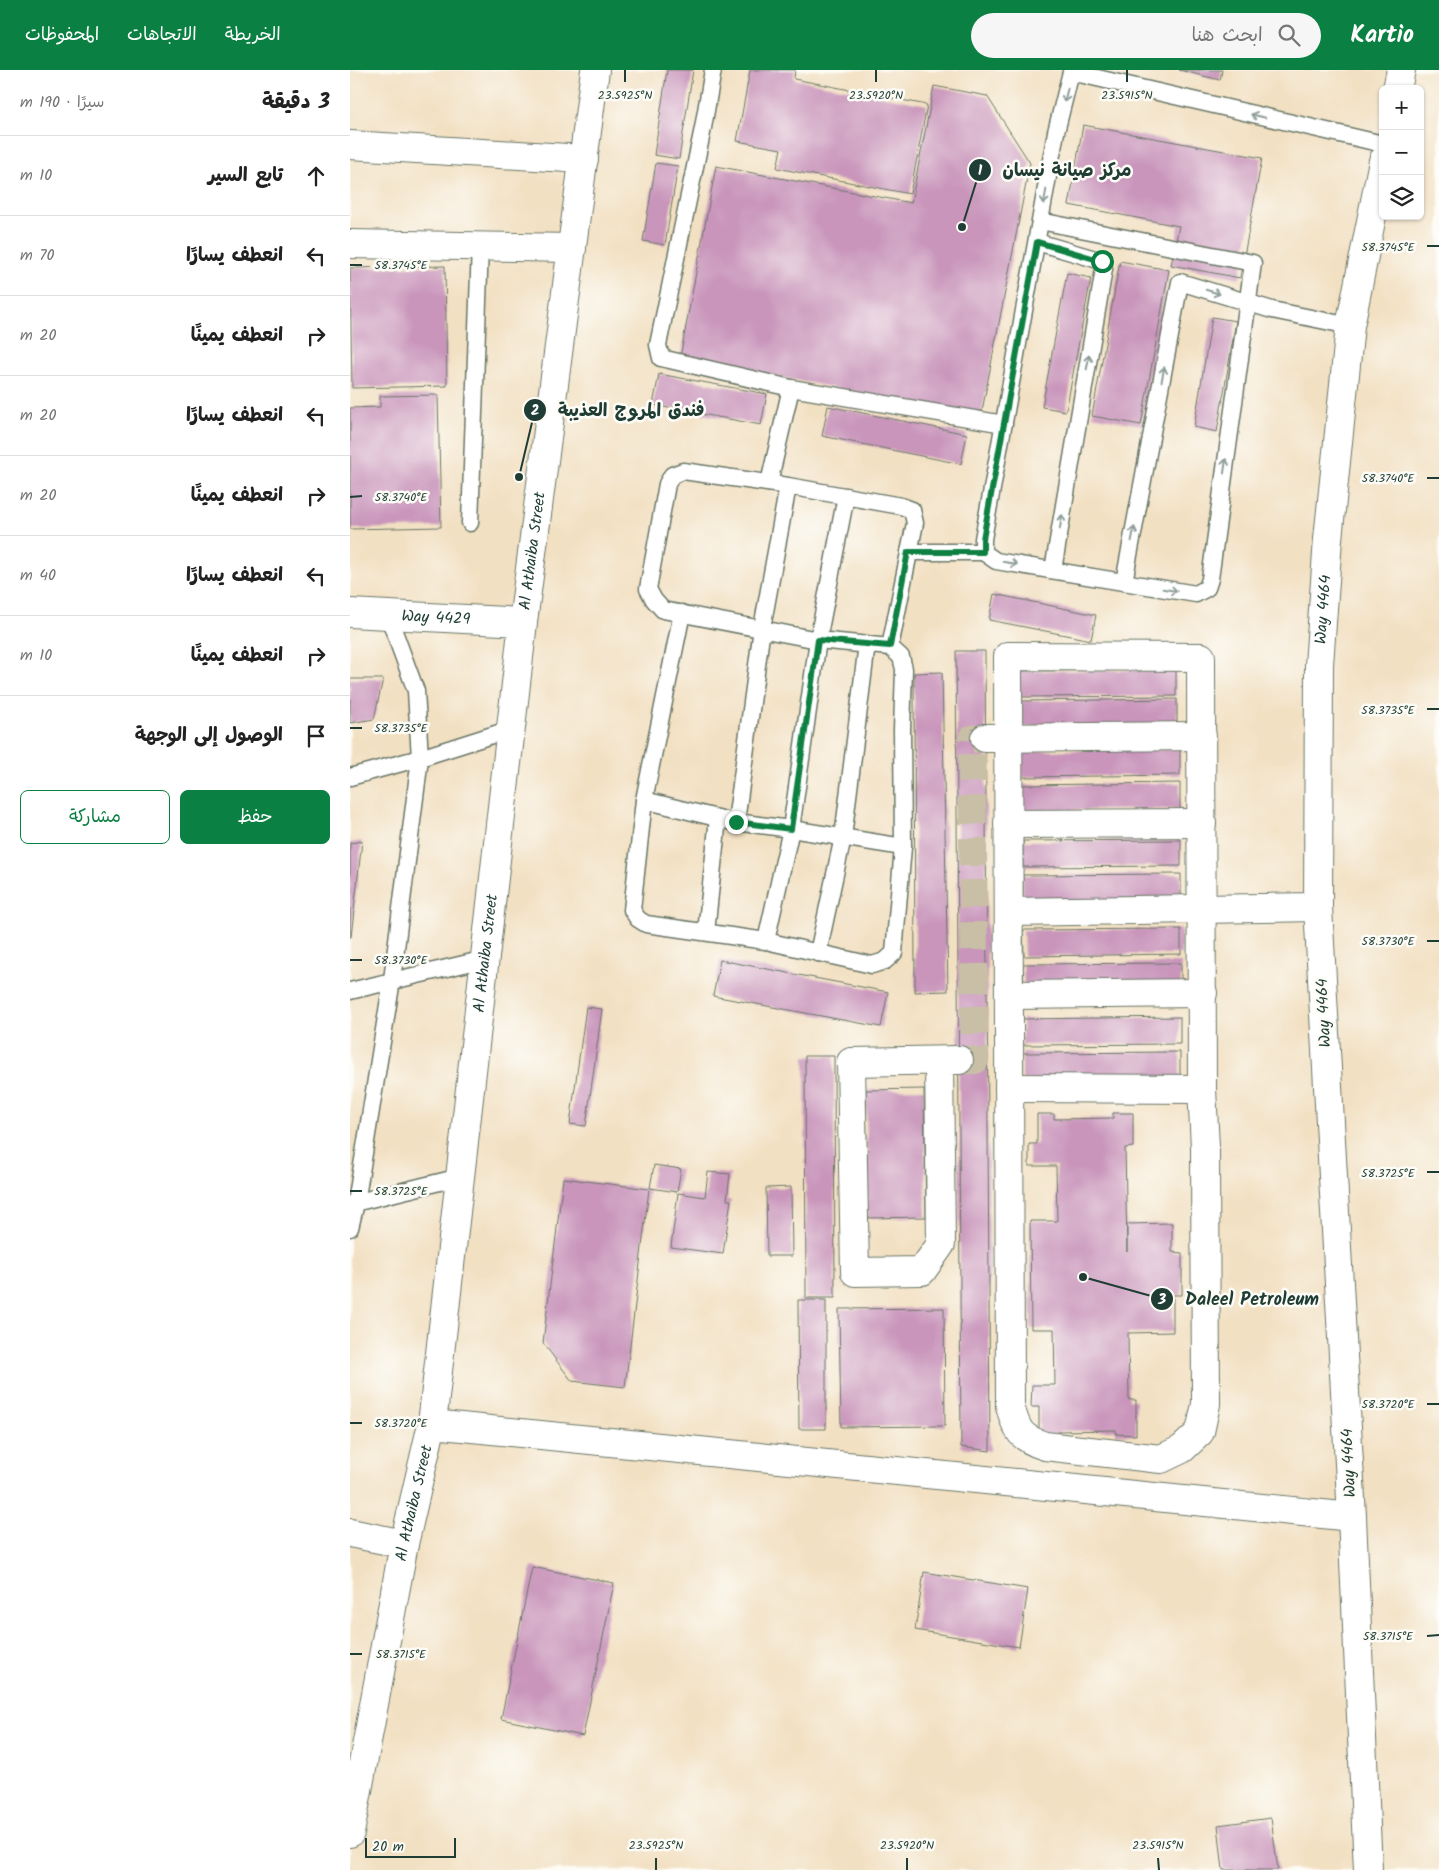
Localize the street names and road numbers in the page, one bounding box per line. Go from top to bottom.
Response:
street label: Al Athaiba Street [512,490,552,612]
street label: Way 4464 [1308,574,1338,645]
street label: Way 4429 [401,603,471,632]
street label: Al Athaiba Street [466,892,505,1014]
street label: Way 4464 [1310,978,1338,1048]
street label: Way 4464 [1335,1428,1363,1498]
street label: Al Athaiba Street [389,1442,439,1563]

